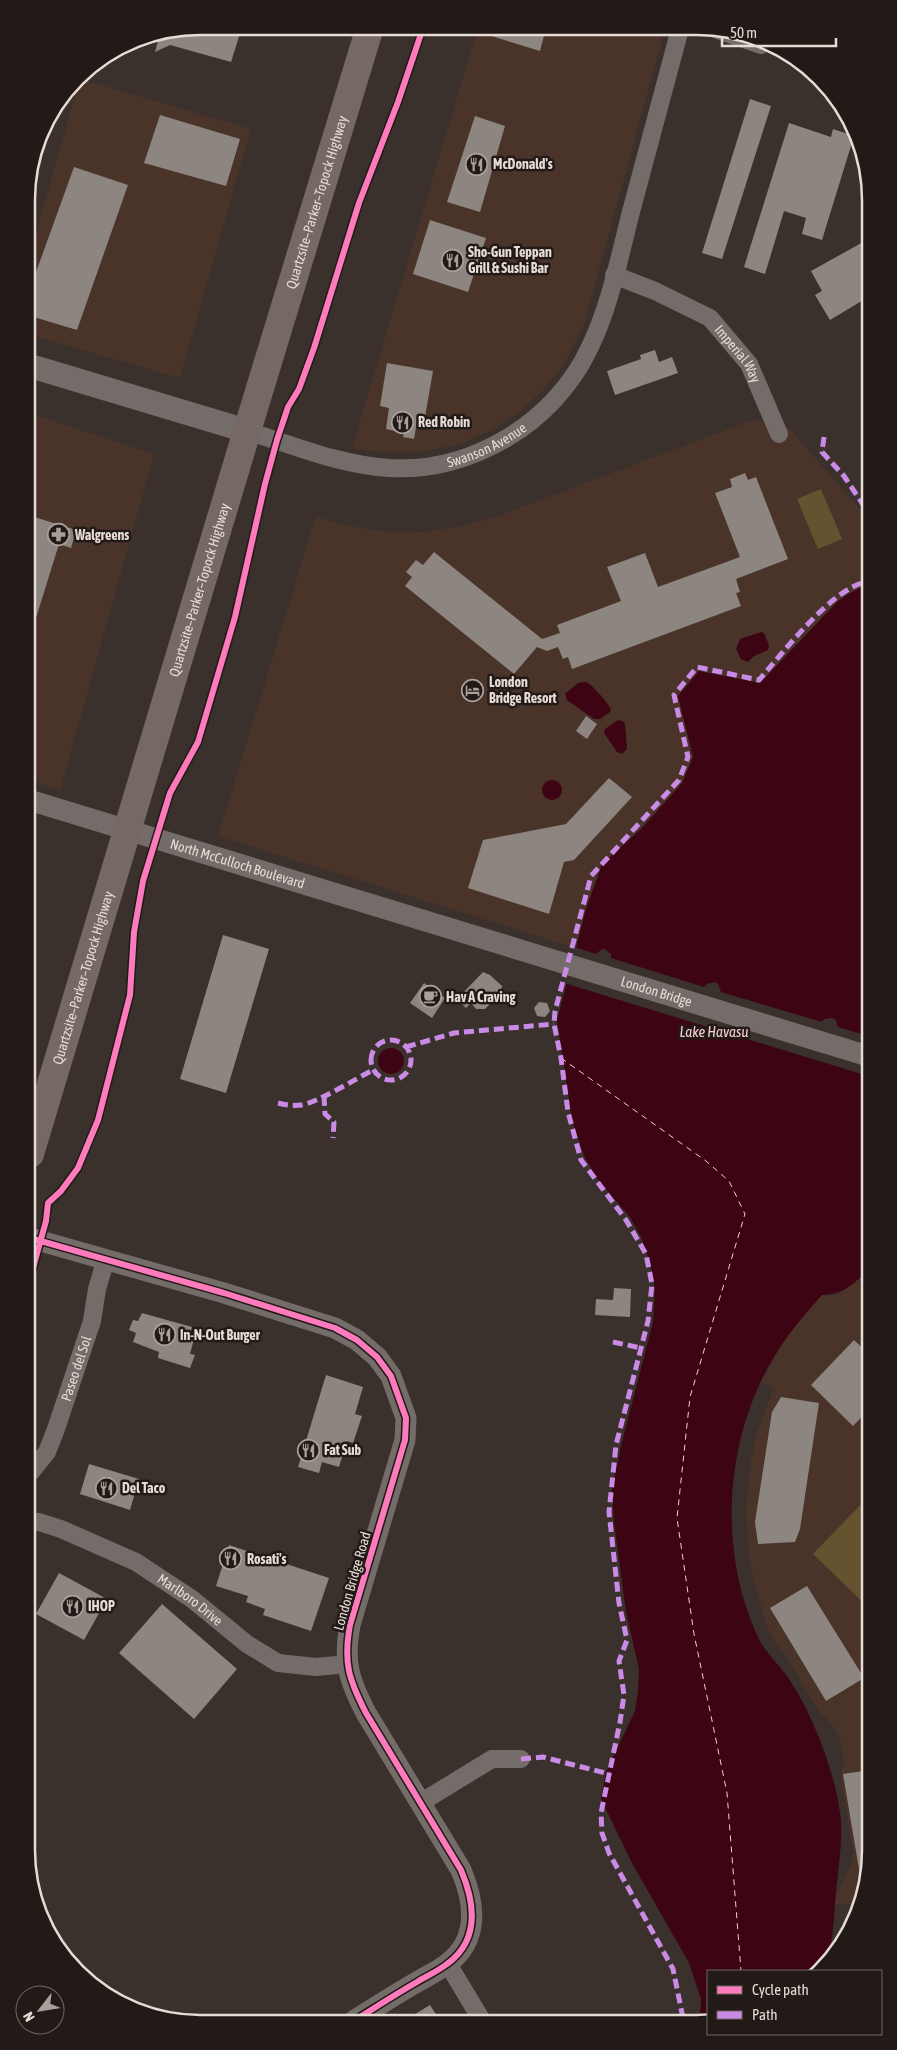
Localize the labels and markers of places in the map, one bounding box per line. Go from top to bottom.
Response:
restaurant icon: McDonald's [465,152,489,176]
place label: McDonald's [493,156,553,172]
place label: Sho-Gun Teppan Grill & Sushi Bar [468,244,552,276]
restaurant icon: Sho-Gun Teppan Grill & Sushi Bar [440,248,464,272]
restaurant icon: Red Robin [390,410,414,434]
place label: Red Robin [418,414,470,430]
pharmacy icon: Walgreens [47,523,71,547]
place label: Walgreens [74,527,129,543]
place label: London Bridge Resort [489,674,557,706]
hotel icon: London Bridge Resort [461,678,485,702]
cafe icon: Hav A Craving [418,985,442,1009]
place label: Hav A Craving [446,989,517,1005]
restaurant icon: In-N-Out Burger [152,1323,176,1347]
place label: In-N-Out Burger [180,1327,261,1343]
restaurant icon: Fat Sub [296,1438,320,1462]
place label: Fat Sub [324,1442,361,1458]
restaurant icon: Del Taco [94,1476,118,1500]
place label: Del Taco [122,1480,166,1496]
restaurant icon: Rosati's [219,1547,243,1571]
place label: Rosati's [247,1551,287,1567]
restaurant icon: IHOP [60,1594,84,1618]
place label: IHOP [88,1598,115,1614]

